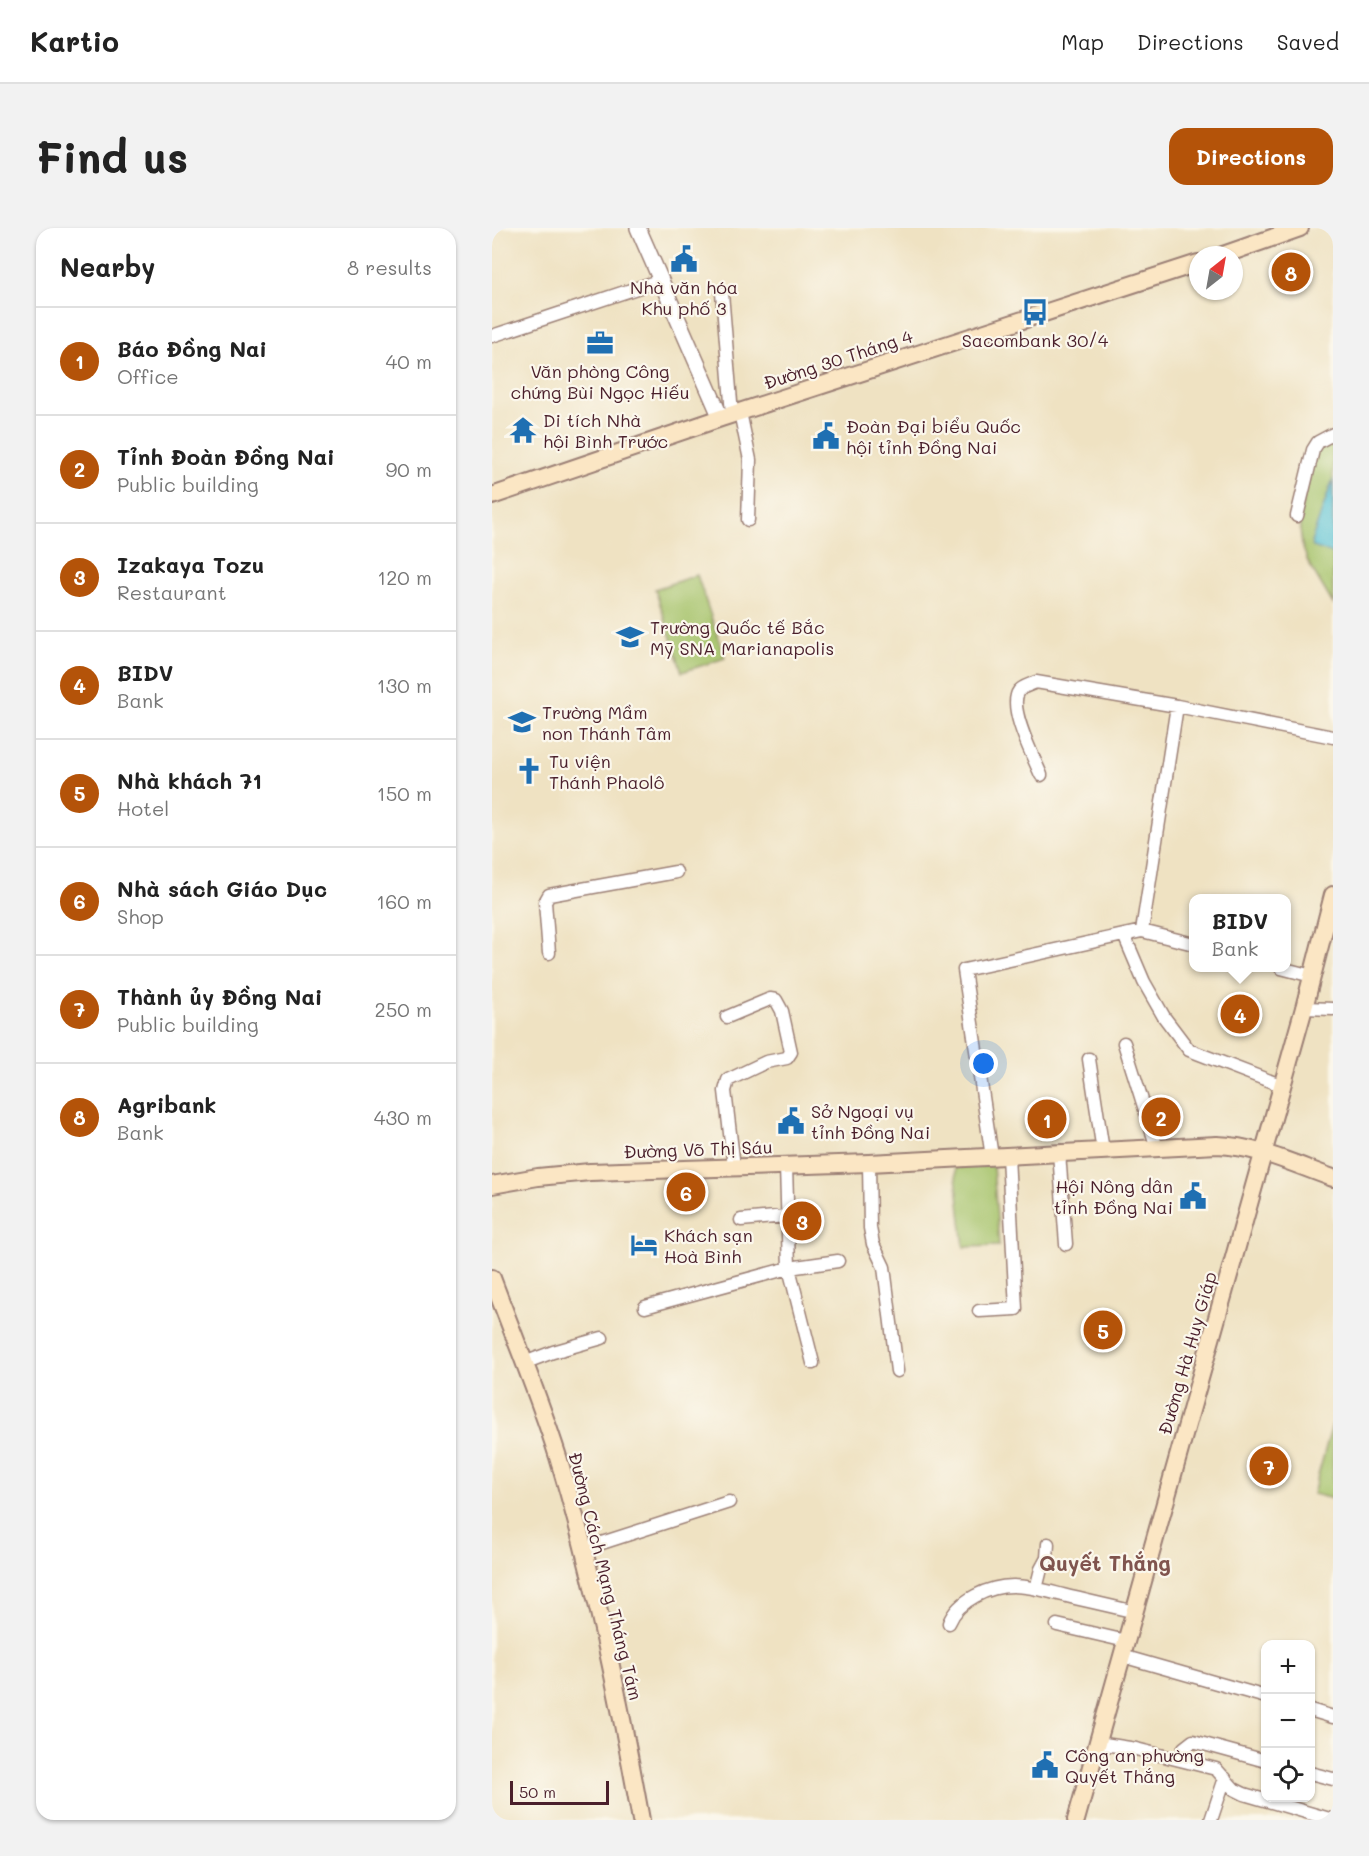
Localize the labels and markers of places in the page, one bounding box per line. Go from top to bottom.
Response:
public building icon: Nhà văn hóa Khu phố 3 [669,244,699,274]
pin: 8 [1272,250,1310,294]
place label: Nhà văn hóa Khu phố 3 [630,275,738,320]
bus stop icon: Sacombank 30/4 [1020,297,1050,327]
office icon: Văn phòng Công chứng Bùi Ngọc Hiếu [585,328,615,358]
place label: Sacombank 30/4 [962,328,1109,352]
place label: Văn phòng Công chứng Bùi Ngọc Hiếu [510,359,690,404]
place label: Di tích Nhà hội Bình Trước [543,408,668,453]
place label: Đoàn Đại biểu Quốc hội tỉnh Đồng Nai [846,414,1021,459]
temple icon: Di tích Nhà hội Bình Trước [508,415,538,445]
public building icon: Đoàn Đại biểu Quốc hội tỉnh Đồng Nai [811,421,841,451]
place label: Trường Quốc tế Bắc Mỹ SNA Marianapolis [650,615,834,660]
school or university icon: Trường Quốc tế Bắc Mỹ SNA Marianapolis [615,622,645,652]
place label: Trường Mầm non Thánh Tâm [542,700,671,745]
school or university icon: Trường Mầm non Thánh Tâm [507,707,537,737]
place label: Tu viện Thánh Phaolô [549,749,665,794]
church icon: Tu viện Thánh Phaolô [514,756,544,786]
pin: 4 [1220,992,1260,1036]
pin: 2 [1142,1094,1180,1140]
pin: 1 [1028,1096,1066,1142]
place label: Sở Ngoại vụ tỉnh Đồng Nai [811,1099,930,1144]
public building icon: Sở Ngoại vụ tỉnh Đồng Nai [776,1106,806,1136]
pin: 6 [666,1170,706,1214]
place label: Hội Nông dân tỉnh Đồng Nai [1054,1174,1173,1219]
public building icon: Hội Nông dân tỉnh Đồng Nai [1178,1181,1208,1211]
pin: 3 [782,1198,822,1244]
place label: Khách sạn Hoà Bình [664,1223,753,1268]
hotel icon: Khách sạn Hoà Bình [629,1230,659,1260]
pin: 5 [1084,1308,1122,1352]
pin: 7 [1250,1444,1288,1488]
place label: Công an phường Quyết Thắng [1065,1743,1204,1788]
public building icon: Công an phường Quyết Thắng [1030,1750,1060,1780]

